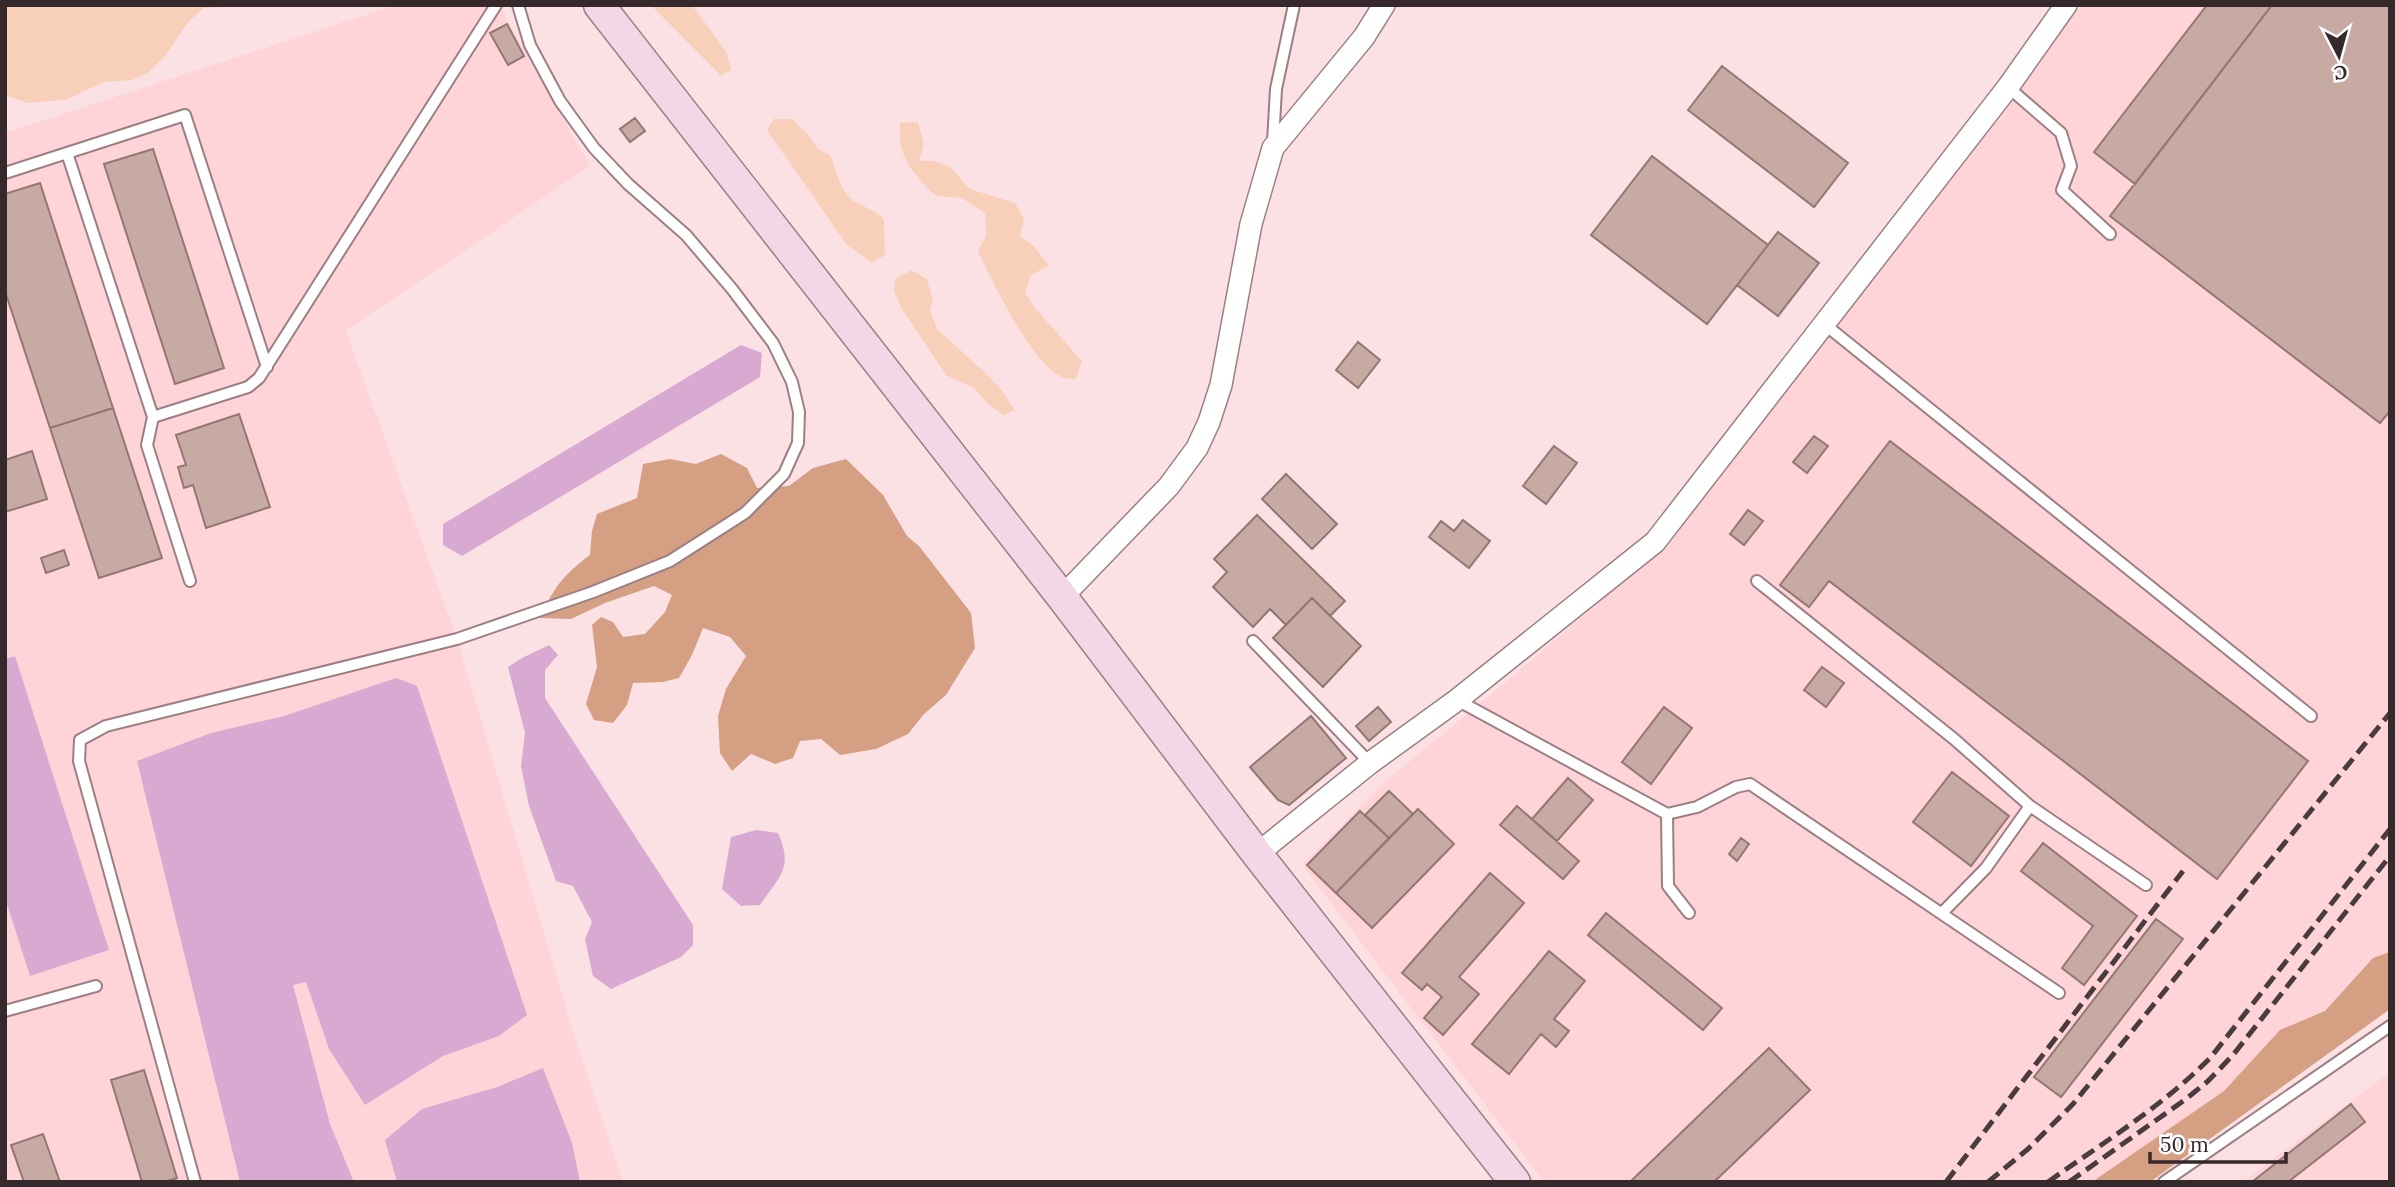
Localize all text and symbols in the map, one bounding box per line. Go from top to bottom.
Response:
north arrow [2304,21,2374,91]
text: С [2333,60,2349,86]
scale bar [2150,1120,2286,1164]
text: 50 m [2160,1131,2209,1158]

